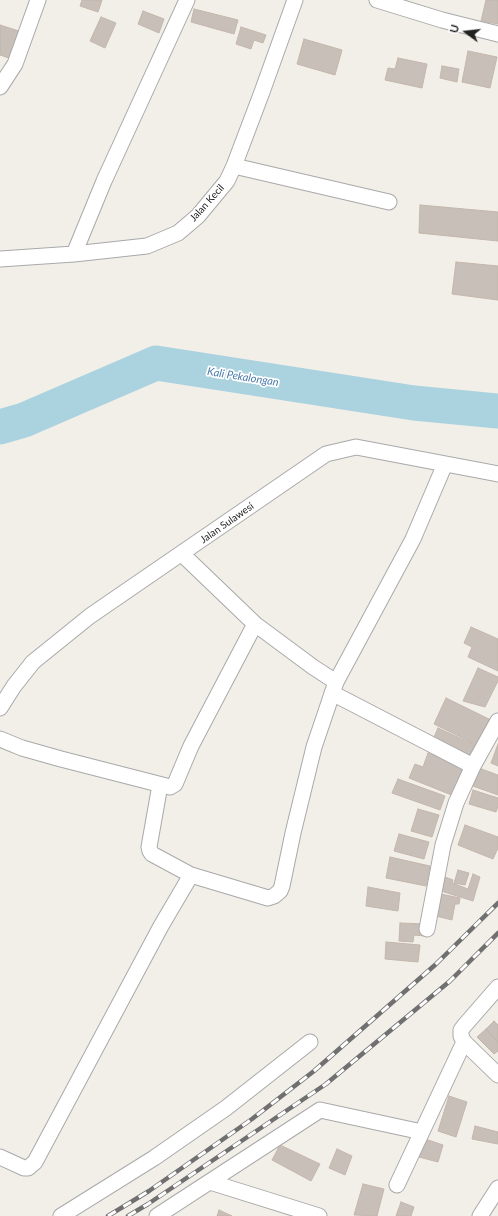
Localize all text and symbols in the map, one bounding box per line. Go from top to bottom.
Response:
north arrow [446,12,486,52]
text: U [447,23,461,34]
street label: Jalan Kecil [187,182,227,224]
water label: Kali Pekalongan [206,365,280,389]
street label: Jalan Sulawesi [198,500,256,546]

